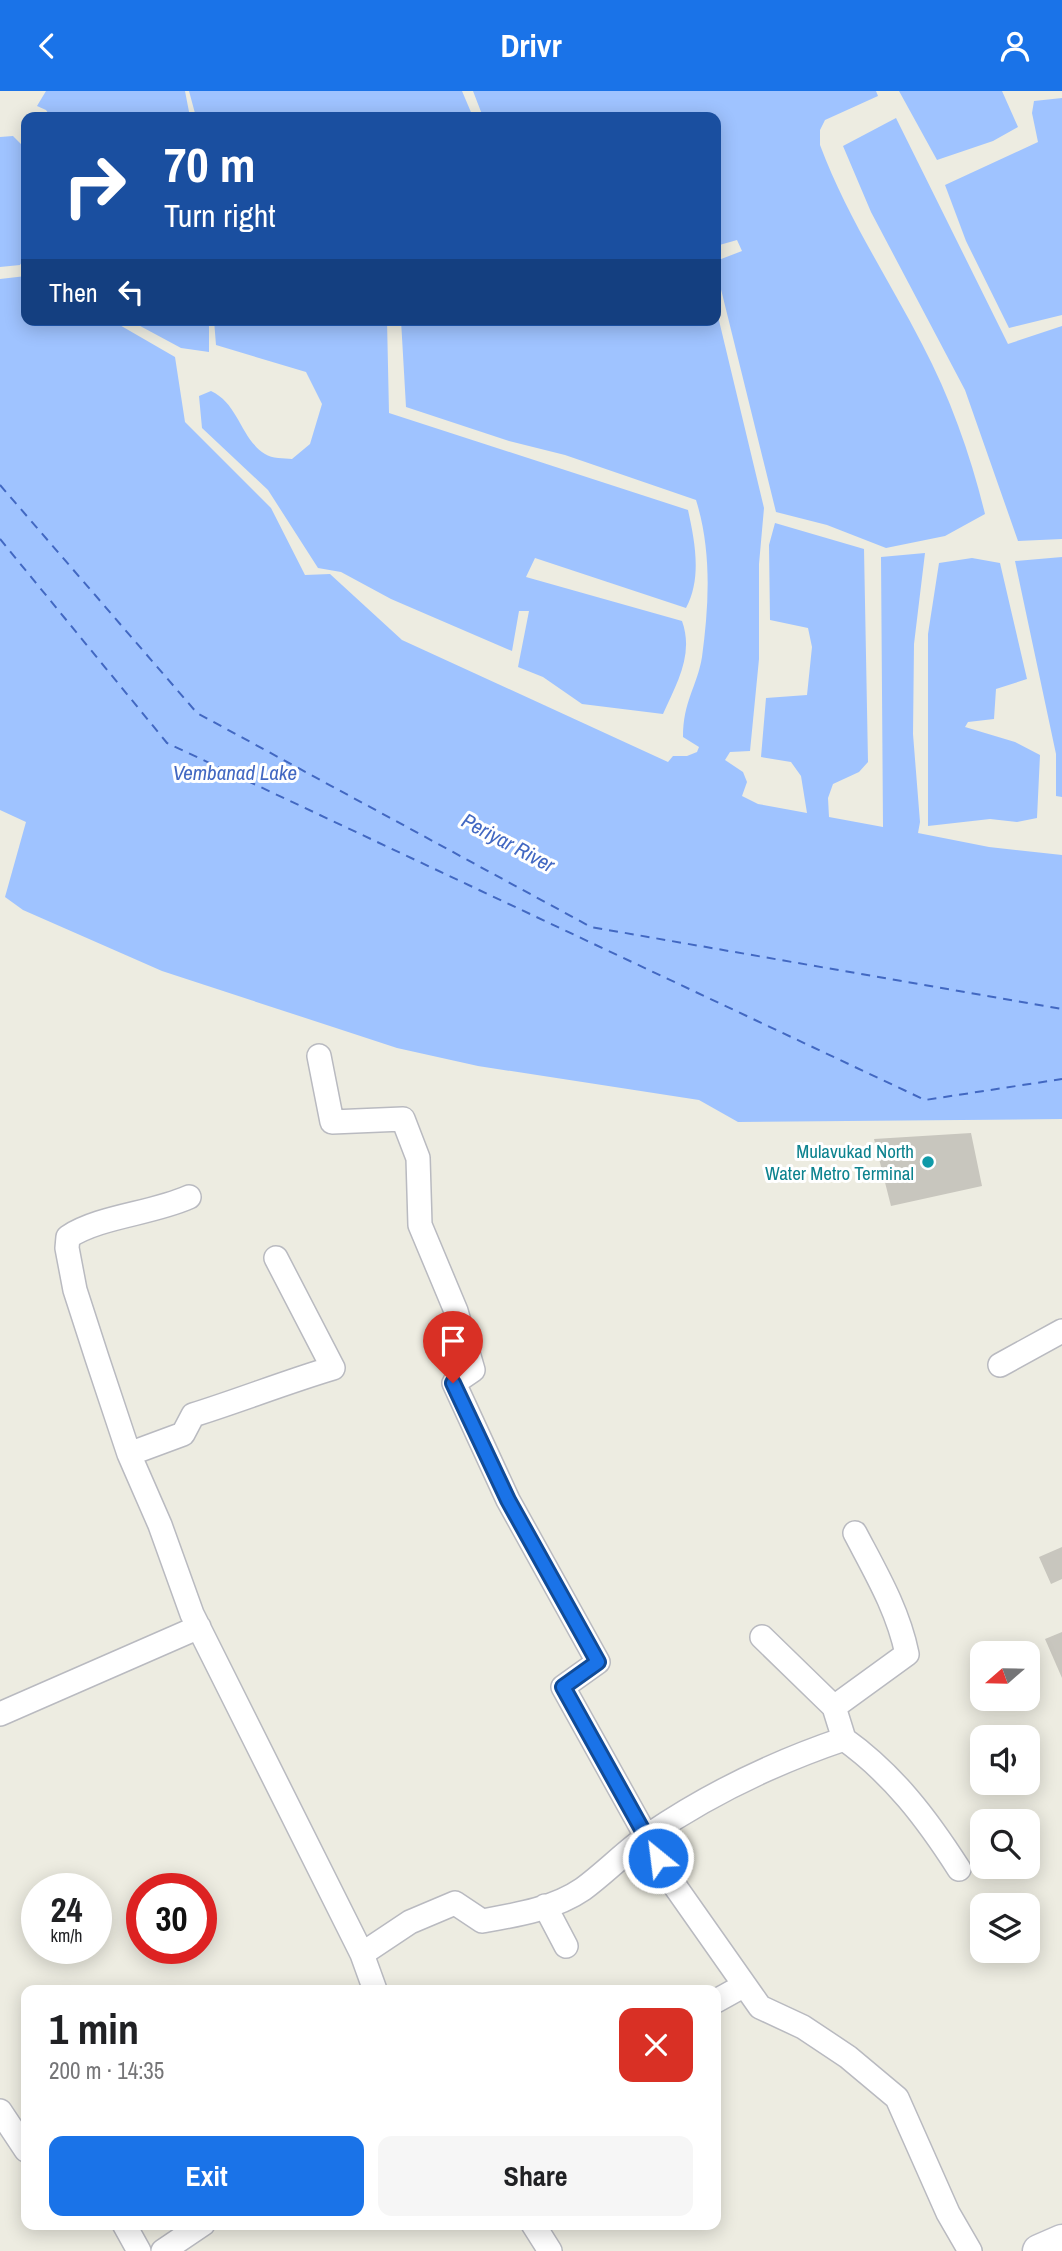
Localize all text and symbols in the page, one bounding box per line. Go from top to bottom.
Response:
text: Drivr [500,24,562,67]
icon: back [28,27,66,65]
icon: person [996,27,1034,65]
text: 70 m [164,131,256,197]
icon: right [49,140,140,231]
text: Turn right [164,194,276,237]
icon: left [112,273,150,311]
text: Then [49,275,98,310]
water label: Vembanad Lake [173,758,297,787]
water label: Periyar River [457,806,561,880]
place label: Mulavukad North Water Metro Terminal [765,1138,914,1186]
marker: Mulavukad North Water Metro Terminal [920,1154,936,1170]
pin [423,1311,483,1383]
icon: arrive [434,1322,472,1360]
north arrow [970,1641,1040,1711]
map controls [970,1641,1040,1963]
button: sound [970,1725,1040,1795]
button: search [970,1809,1040,1879]
position arrow [621,1821,695,1895]
speed limit sign: 30 [126,1873,217,1964]
text: 24 [51,1886,82,1933]
button: layers [970,1893,1040,1963]
text: km/h [51,1923,83,1948]
text: 1 min [49,2001,139,2057]
button: close [619,2008,693,2082]
text: 200 m · 14:35 [49,2055,164,2086]
button: Exit [49,2136,364,2216]
button: Share [378,2136,693,2216]

